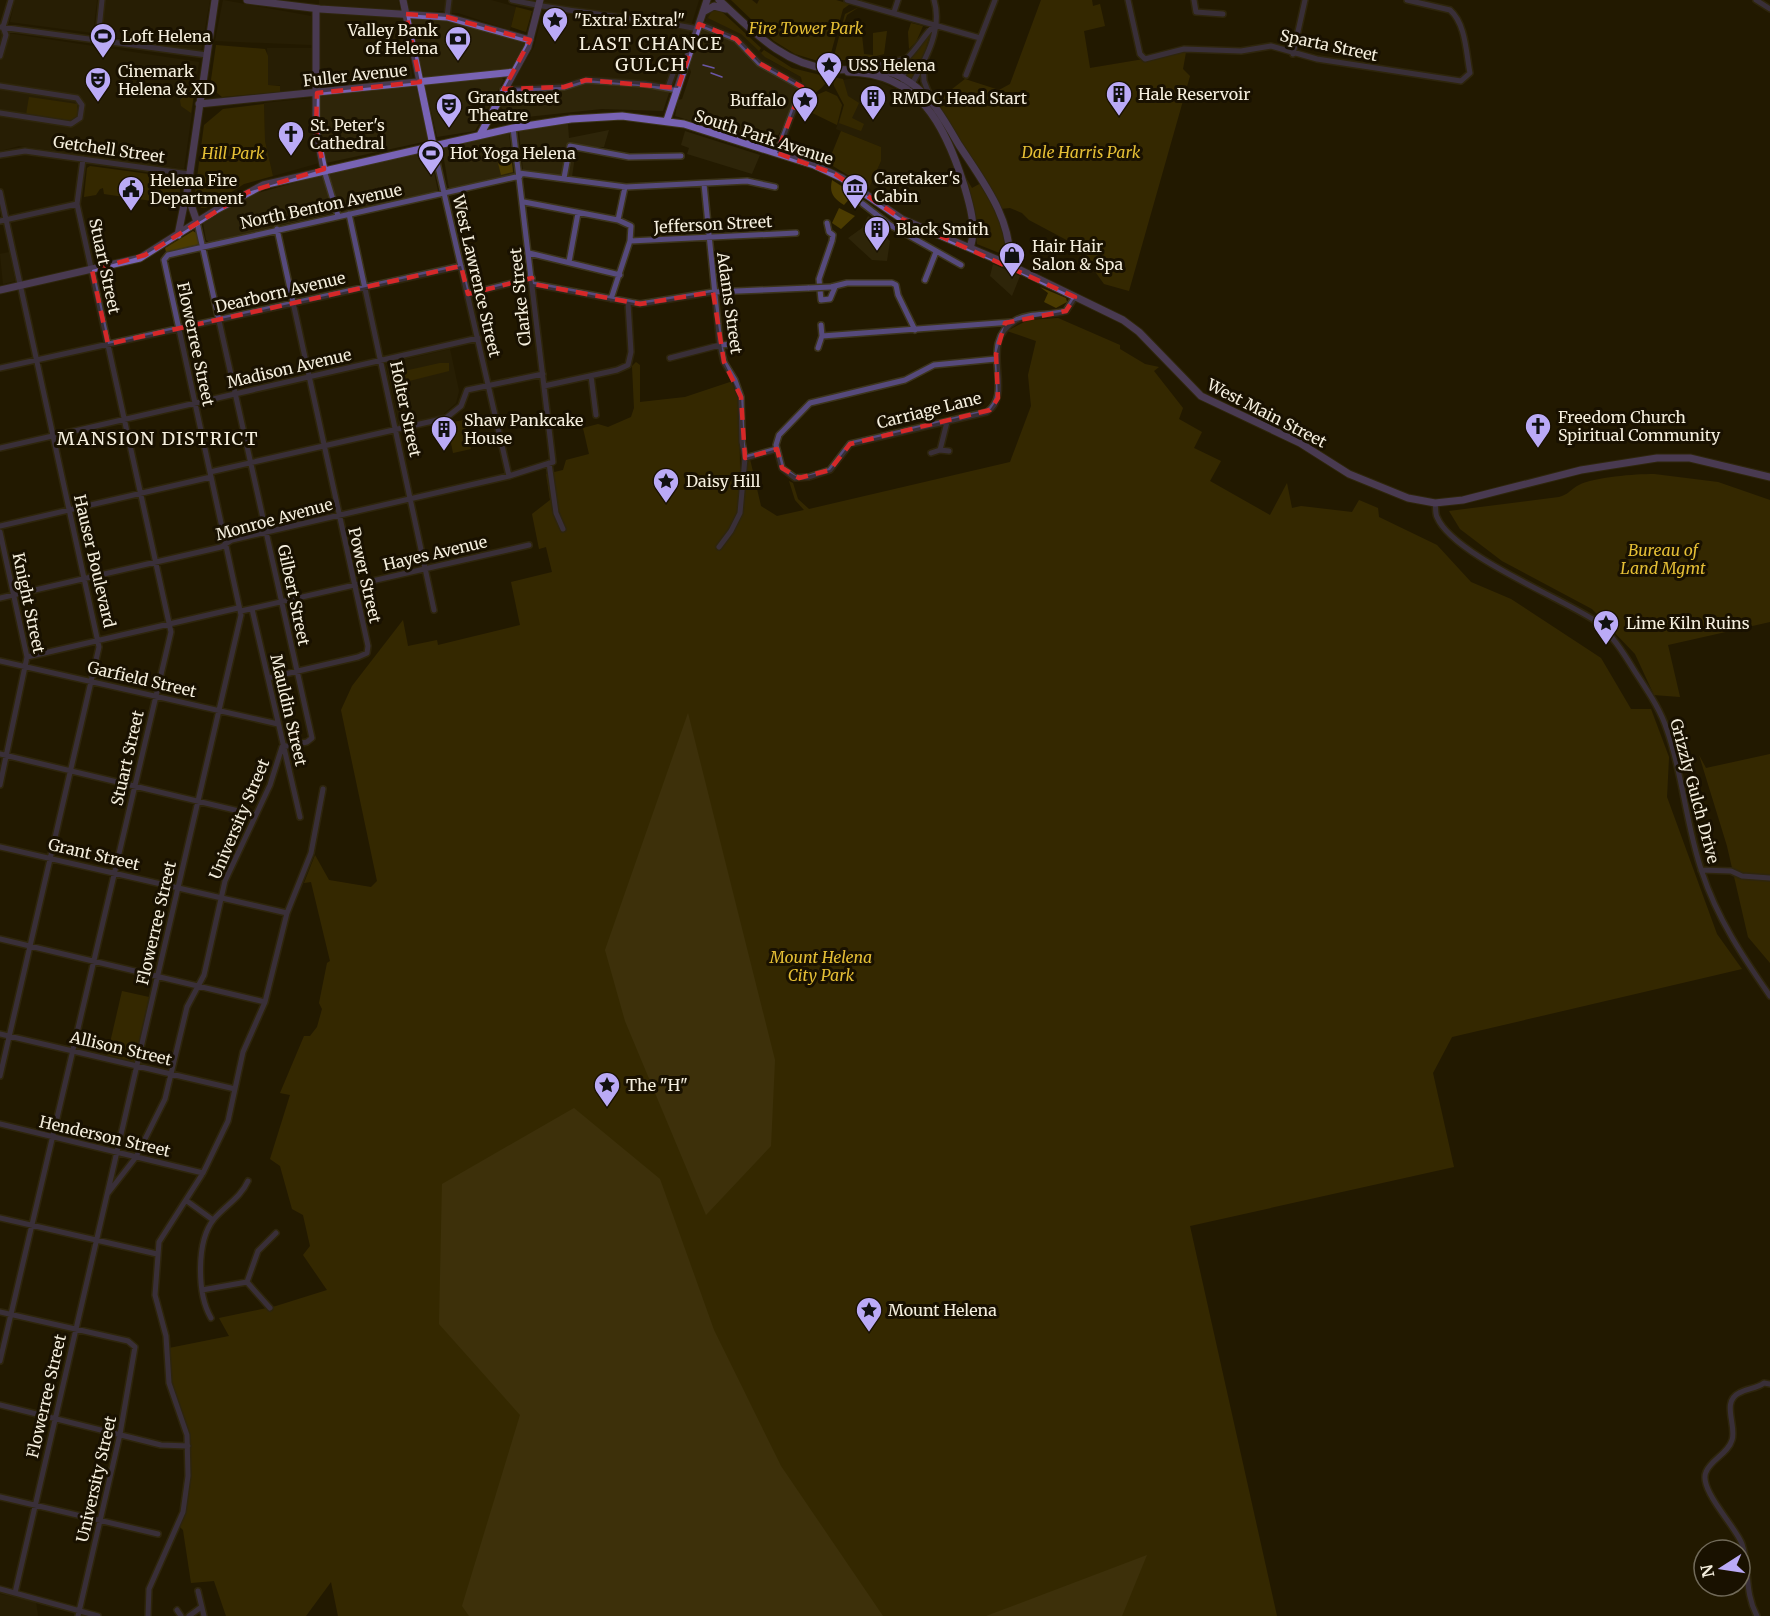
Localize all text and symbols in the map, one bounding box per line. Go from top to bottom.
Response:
place icon: "Extra! Extra!" [540,5,570,43]
place label: "Extra! Extra!" [574,10,685,30]
park label: Fire Tower Park [748,18,864,38]
place label: Valley Bank of Helena [347,20,439,58]
sports icon: Loft Helena [88,21,118,59]
bank icon: Valley Bank of Helena [443,24,473,62]
street label: Sparta Street [1278,25,1381,65]
place label: Loft Helena [122,26,211,46]
district label: LAST CHANCE GULCH [579,32,723,76]
place icon: USS Helena [814,50,844,88]
place label: USS Helena [848,55,936,75]
street label: Fuller Avenue [302,60,408,90]
place label: Cinemark Helena & XD [118,61,215,99]
theatre icon: Cinemark Helena & XD [83,65,113,103]
building icon: Hale Reservoir [1104,79,1134,117]
building icon: RMDC Head Start [858,83,888,121]
place label: Hale Reservoir [1138,84,1250,104]
place icon: Buffalo [790,85,820,123]
place label: Grandstreet Theatre [468,87,560,125]
place label: RMDC Head Start [892,88,1028,108]
place label: Buffalo [730,90,786,110]
theatre icon: Grandstreet Theatre [434,91,464,129]
street label: South Park Avenue [692,105,836,169]
place label: St. Peter's Cathedral [310,115,385,153]
church icon: St. Peter's Cathedral [276,119,306,157]
street label: Getchell Street [52,131,167,167]
sports icon: Hot Yoga Helena [416,138,446,176]
park label: Dale Harris Park [1021,142,1141,162]
park label: Hill Park [201,143,265,163]
place label: Hot Yoga Helena [450,143,576,163]
place label: Caretaker's Cabin [874,168,960,206]
place label: Helena Fire Department [150,170,244,208]
museum icon: Caretaker's Cabin [840,172,870,210]
public building icon: Helena Fire Department [116,174,146,212]
street label: North Benton Avenue [238,179,404,233]
street label: West Lawrence Street [448,192,506,360]
street label: Jefferson Street [652,211,774,237]
building icon: Black Smith [862,214,892,252]
street label: Stuart Street [85,216,125,316]
place label: Black Smith [896,219,989,239]
place label: Hair Hair Salon & Spa [1032,236,1123,274]
shop icon: Hair Hair Salon & Spa [997,240,1027,278]
street label: Clarke Street [505,246,535,347]
street label: Adams Street [713,250,747,356]
street label: Dearborn Avenue [213,267,347,317]
street label: Flowerree Street [173,280,219,409]
street label: Madison Avenue [225,344,353,392]
street label: Holter Street [386,359,426,460]
street label: West Main Street [1203,374,1331,452]
street label: Carriage Lane [875,387,983,433]
place label: Freedom Church Spiritual Community [1558,407,1721,445]
place label: Shaw Pankcake House [464,410,583,448]
church icon: Freedom Church Spiritual Community [1523,411,1553,449]
building icon: Shaw Pankcake House [429,414,459,452]
district label: MANSION DISTRICT [57,427,259,450]
place icon: Daisy Hill [651,466,681,504]
place label: Daisy Hill [686,471,761,491]
street label: Hauser Boulevard [70,492,120,630]
street label: Monroe Avenue [213,494,335,544]
street label: Power Street [344,525,386,626]
street label: Hayes Avenue [381,531,489,575]
park label: Bureau of Land Mgmt [1620,540,1706,578]
street label: Gilbert Street [274,543,315,648]
street label: Knight Street [9,551,50,656]
place icon: Lime Kiln Ruins [1591,608,1621,646]
place label: Lime Kiln Ruins [1626,613,1750,633]
street label: Mauldin Street [266,652,312,769]
street label: Garfield Street [86,657,199,701]
street label: Stuart Street [106,708,148,808]
street label: Grizzly Gulch Drive [1666,716,1724,866]
street label: University Street [205,755,274,882]
street label: Grant Street [46,834,142,874]
street label: Flowerree Street [132,858,180,987]
park label: Mount Helena City Park [769,947,872,985]
street label: Allison Street [67,1026,175,1070]
place icon: The "H" [592,1070,622,1108]
place label: The "H" [626,1075,688,1095]
street label: Henderson Street [37,1111,173,1161]
place icon: Mount Helena [854,1295,884,1333]
place label: Mount Helena [888,1300,997,1320]
street label: Flowerree Street [22,1331,70,1460]
street label: University Street [72,1413,120,1544]
north arrow [1692,1538,1752,1598]
text: N [1696,1563,1718,1579]

